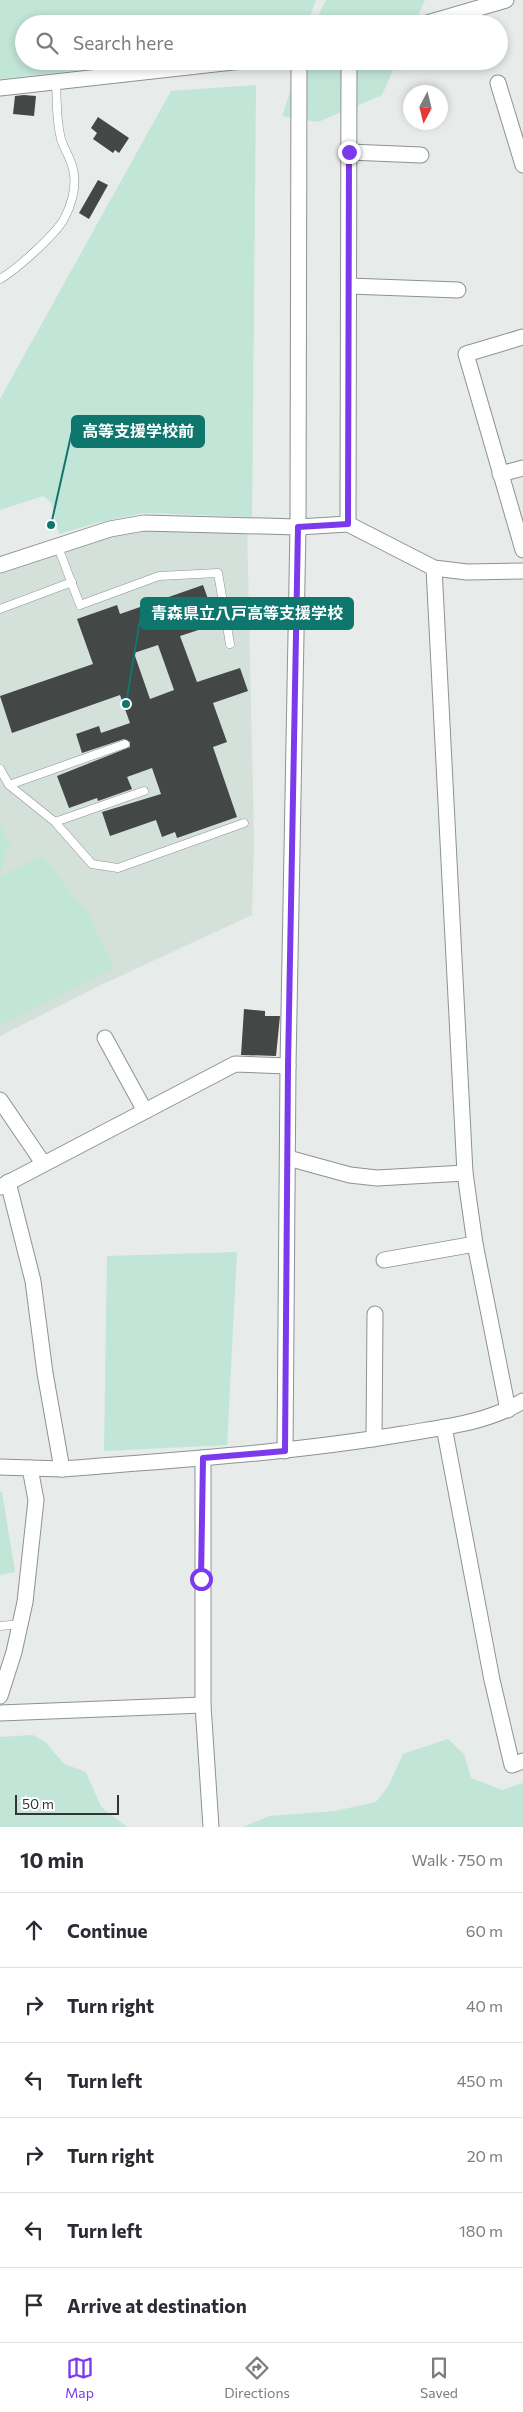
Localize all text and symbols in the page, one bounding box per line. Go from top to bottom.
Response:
search box [15,15,508,70]
icon: search [33,29,61,57]
text: Search here [73,31,173,54]
north arrow [403,85,448,130]
route end [338,141,361,164]
callout: 高等支援学校前 [72,416,204,447]
text: 高等支援学校前 [82,421,194,440]
callout: 青森県立八戸高等支援学校 [141,598,353,629]
text: 青森県立八戸高等支援学校 [151,603,343,622]
route start [190,1568,213,1591]
scale bar [15,1792,119,1815]
text: 50 m [22,1795,54,1812]
text: 10 min [20,1847,84,1872]
text: Walk · 750 m [411,1850,503,1869]
icon: ahead [20,1916,48,1944]
text: Continue [67,1919,147,1942]
text: 60 m [466,1921,503,1940]
icon: right [20,1991,48,2019]
text: Turn right [67,1994,154,2017]
text: 40 m [466,1996,503,2015]
icon: left [20,2066,48,2094]
text: Turn left [67,2069,142,2092]
text: 450 m [457,2071,503,2090]
icon: right [20,2141,48,2169]
text: Turn right [67,2144,154,2167]
text: 20 m [467,2146,503,2165]
icon: left [20,2216,48,2244]
text: Turn left [67,2219,142,2242]
text: 180 m [459,2221,503,2240]
icon: arrive [20,2291,48,2319]
text: Arrive at destination [67,2294,247,2317]
tab: Map [65,2354,94,2401]
tab: Directions [224,2354,290,2401]
tab: Saved [420,2354,458,2401]

